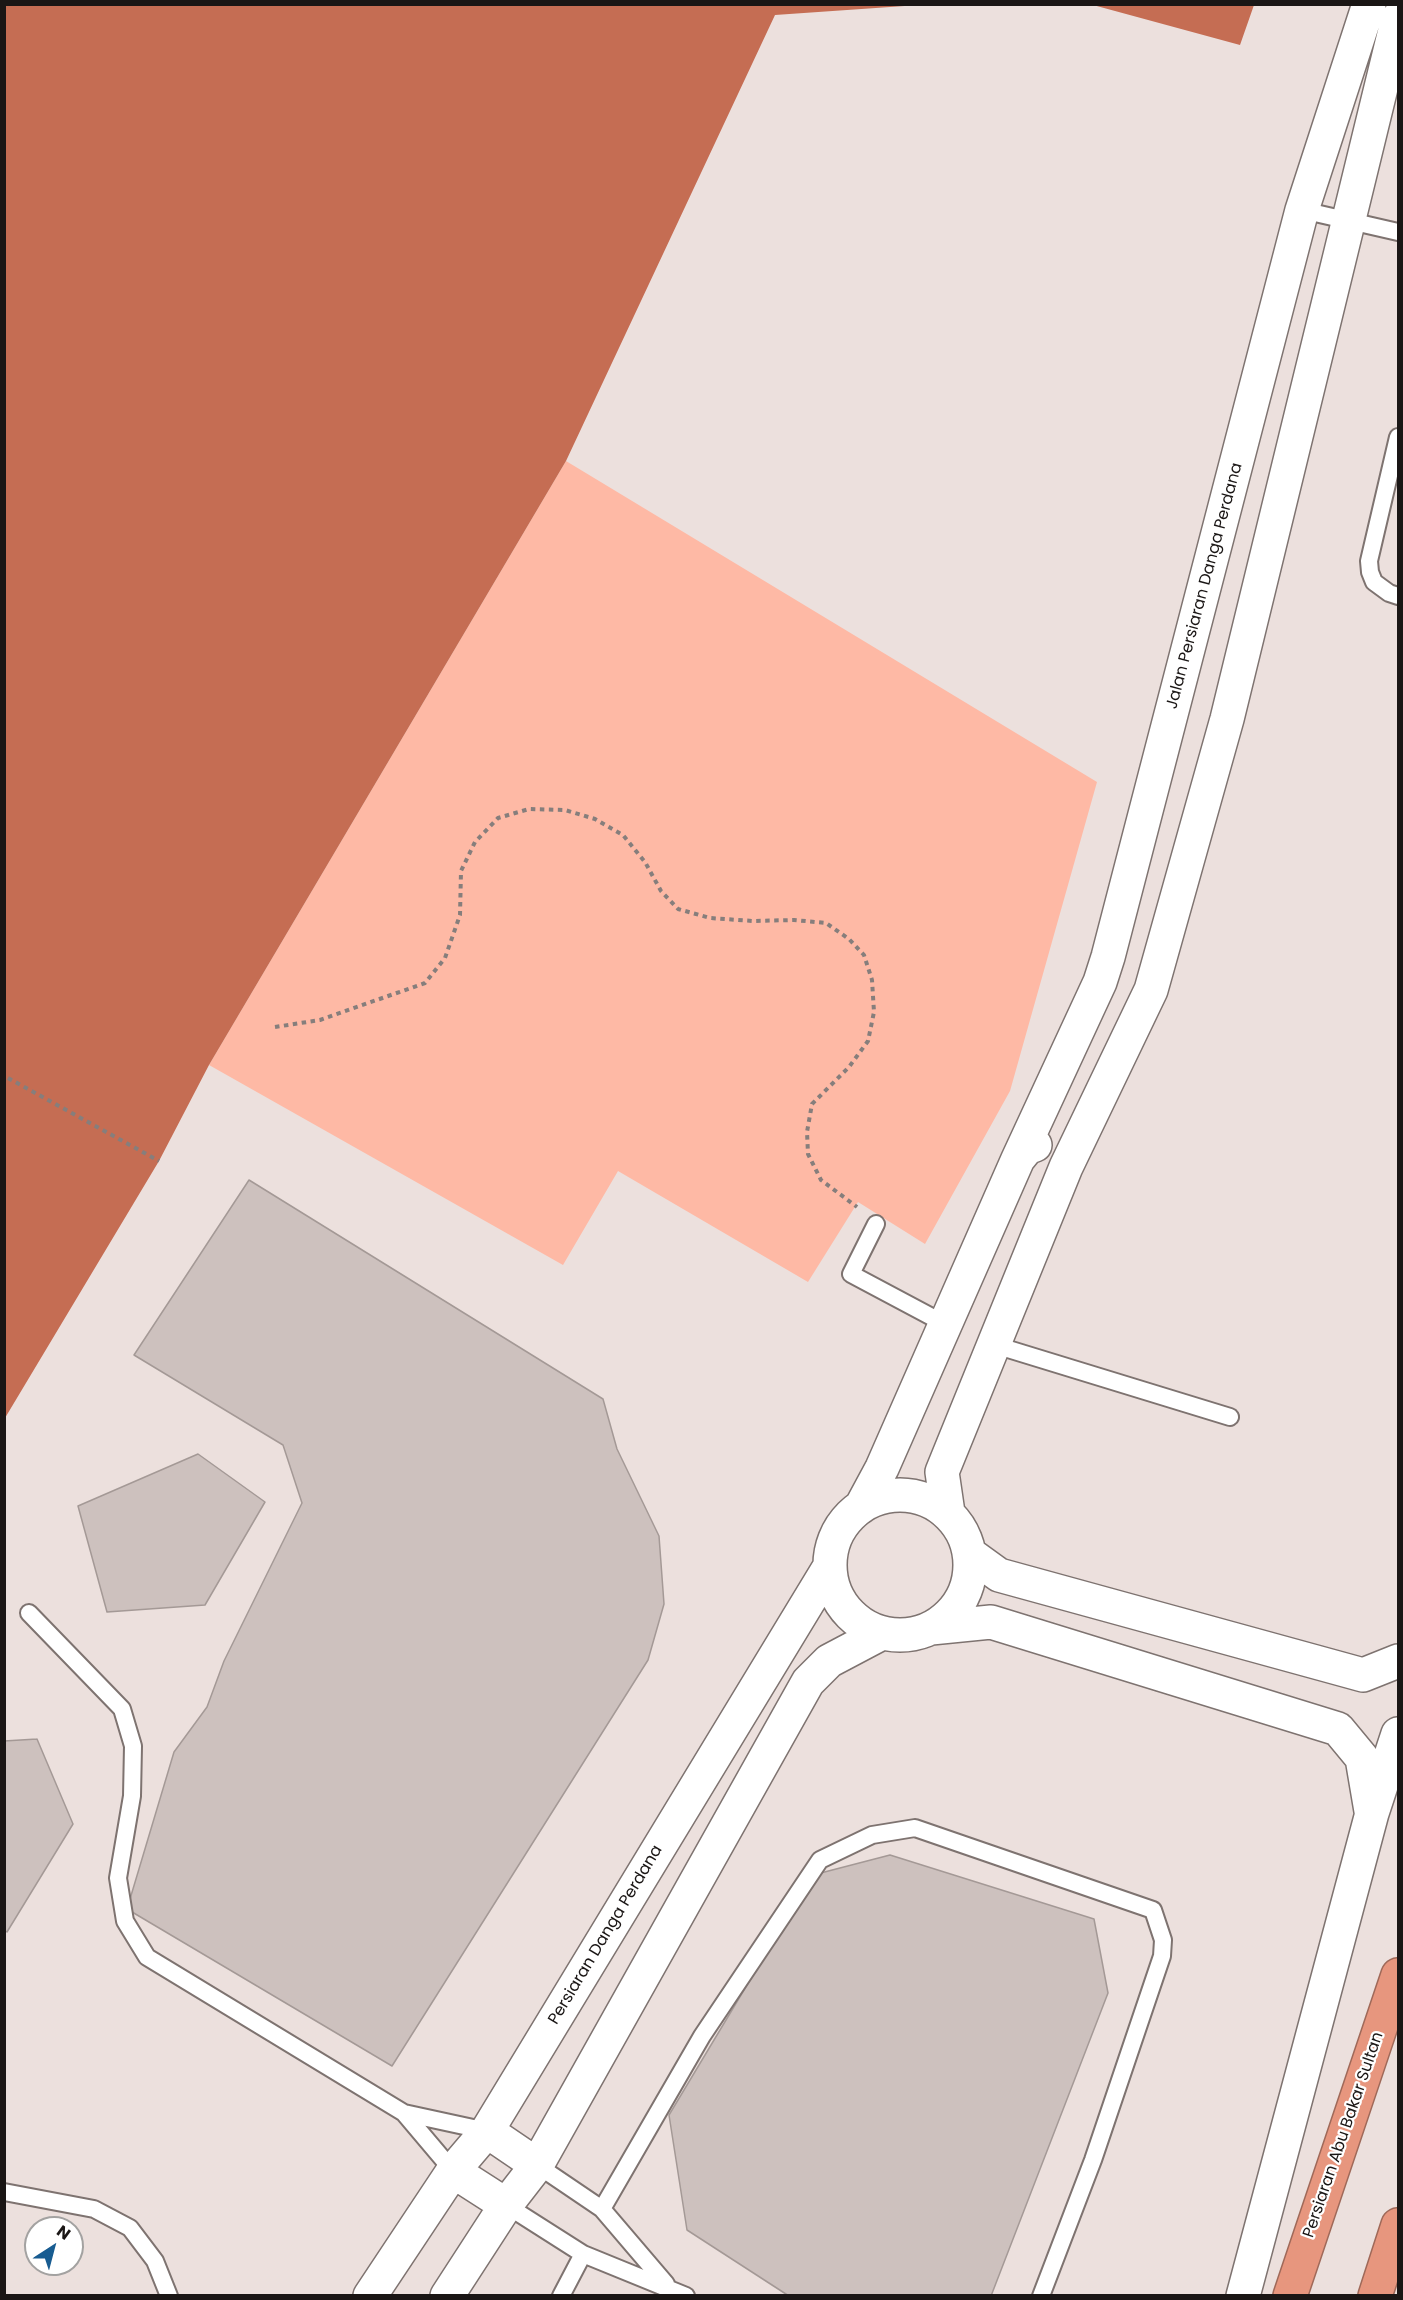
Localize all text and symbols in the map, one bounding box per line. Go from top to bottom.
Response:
street label: Jalan Persiaran Danga Perdana [1163,461,1247,711]
street label: Persiaran Danga Perdana [545,1842,667,2028]
street label: Persiaran Abu Bakar Sultan [1300,2030,1388,2240]
north arrow [24,2216,84,2276]
text: N [52,2220,75,2245]

